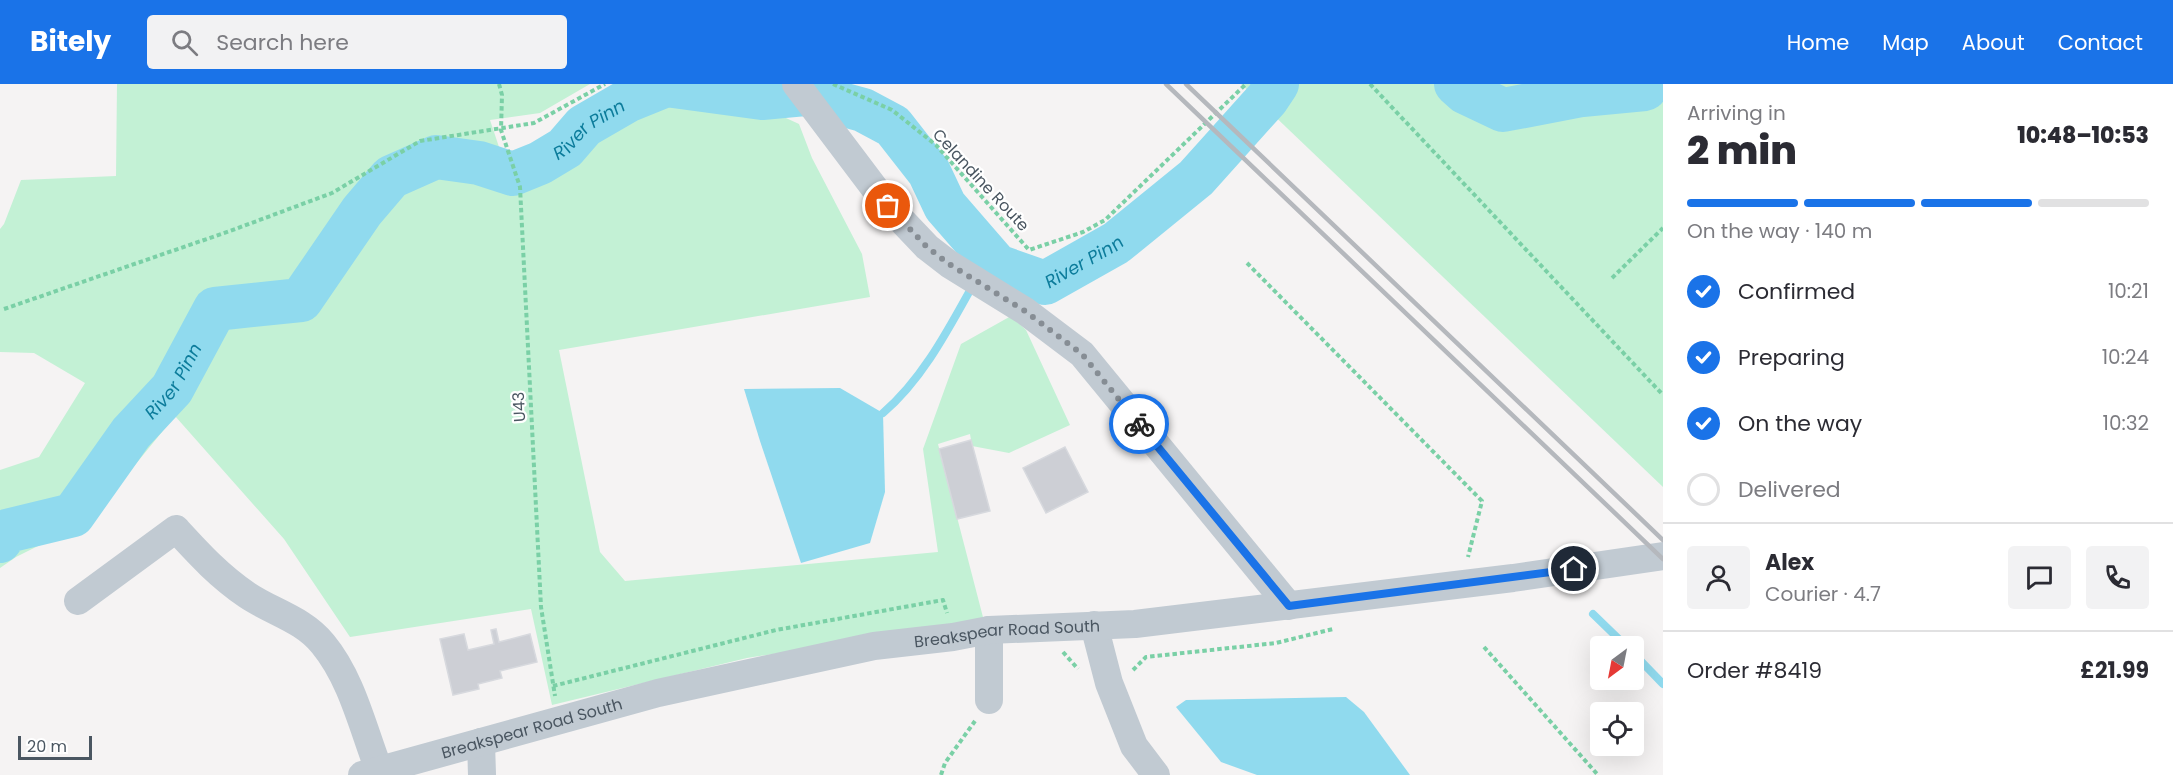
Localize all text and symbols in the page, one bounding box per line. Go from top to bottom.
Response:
search box [147,15,567,69]
text: Bitely [30,22,111,61]
icon: search [168,26,201,59]
text: Search here [216,27,349,58]
text: Home [1787,28,1849,57]
text: Map [1882,28,1929,57]
text: About [1962,28,2025,57]
text: Contact [2058,28,2143,57]
water label: River Pinn [548,93,629,165]
text: Arriving in [1687,99,1786,127]
text: 10:48–10:53 [2017,120,2149,151]
text: 2 min [1687,123,1797,178]
street label: Celandine Route [927,124,1035,236]
pin [862,180,913,231]
icon: bag [871,189,904,222]
text: On the way · 140 m [1687,217,1872,245]
water label: River Pinn [1040,229,1129,293]
icon: check [1687,275,1720,308]
text: Confirmed [1738,276,1855,307]
text: 10:21 [2108,277,2149,305]
water label: River Pinn [138,338,207,424]
icon: check [1687,341,1720,374]
text: Preparing [1738,342,1845,373]
text: 10:24 [2102,343,2149,371]
street label: U43 [507,391,531,423]
courier [1109,394,1169,454]
icon: check [1687,407,1720,440]
icon: bike [1123,408,1156,441]
text: On the way [1738,408,1862,439]
text: 10:32 [2103,409,2149,437]
text: Delivered [1738,474,1841,505]
pin [1548,543,1599,594]
button: person [1687,546,1750,609]
button: chat [2008,546,2071,609]
button: phone [2086,546,2149,609]
text: Alex [1765,547,1814,578]
icon: home [1557,552,1590,585]
text: Courier · 4.7 [1765,580,1881,608]
street label: Breakspear Road South [913,614,1100,653]
north arrow [1590,636,1644,690]
map controls [1590,636,1644,756]
text: Order #8419 [1687,655,1822,686]
text: £21.99 [2080,655,2149,686]
street label: Breakspear Road South [438,692,625,764]
button: locate [1590,702,1644,756]
scale bar [18,733,92,760]
text: 20 m [27,735,67,758]

